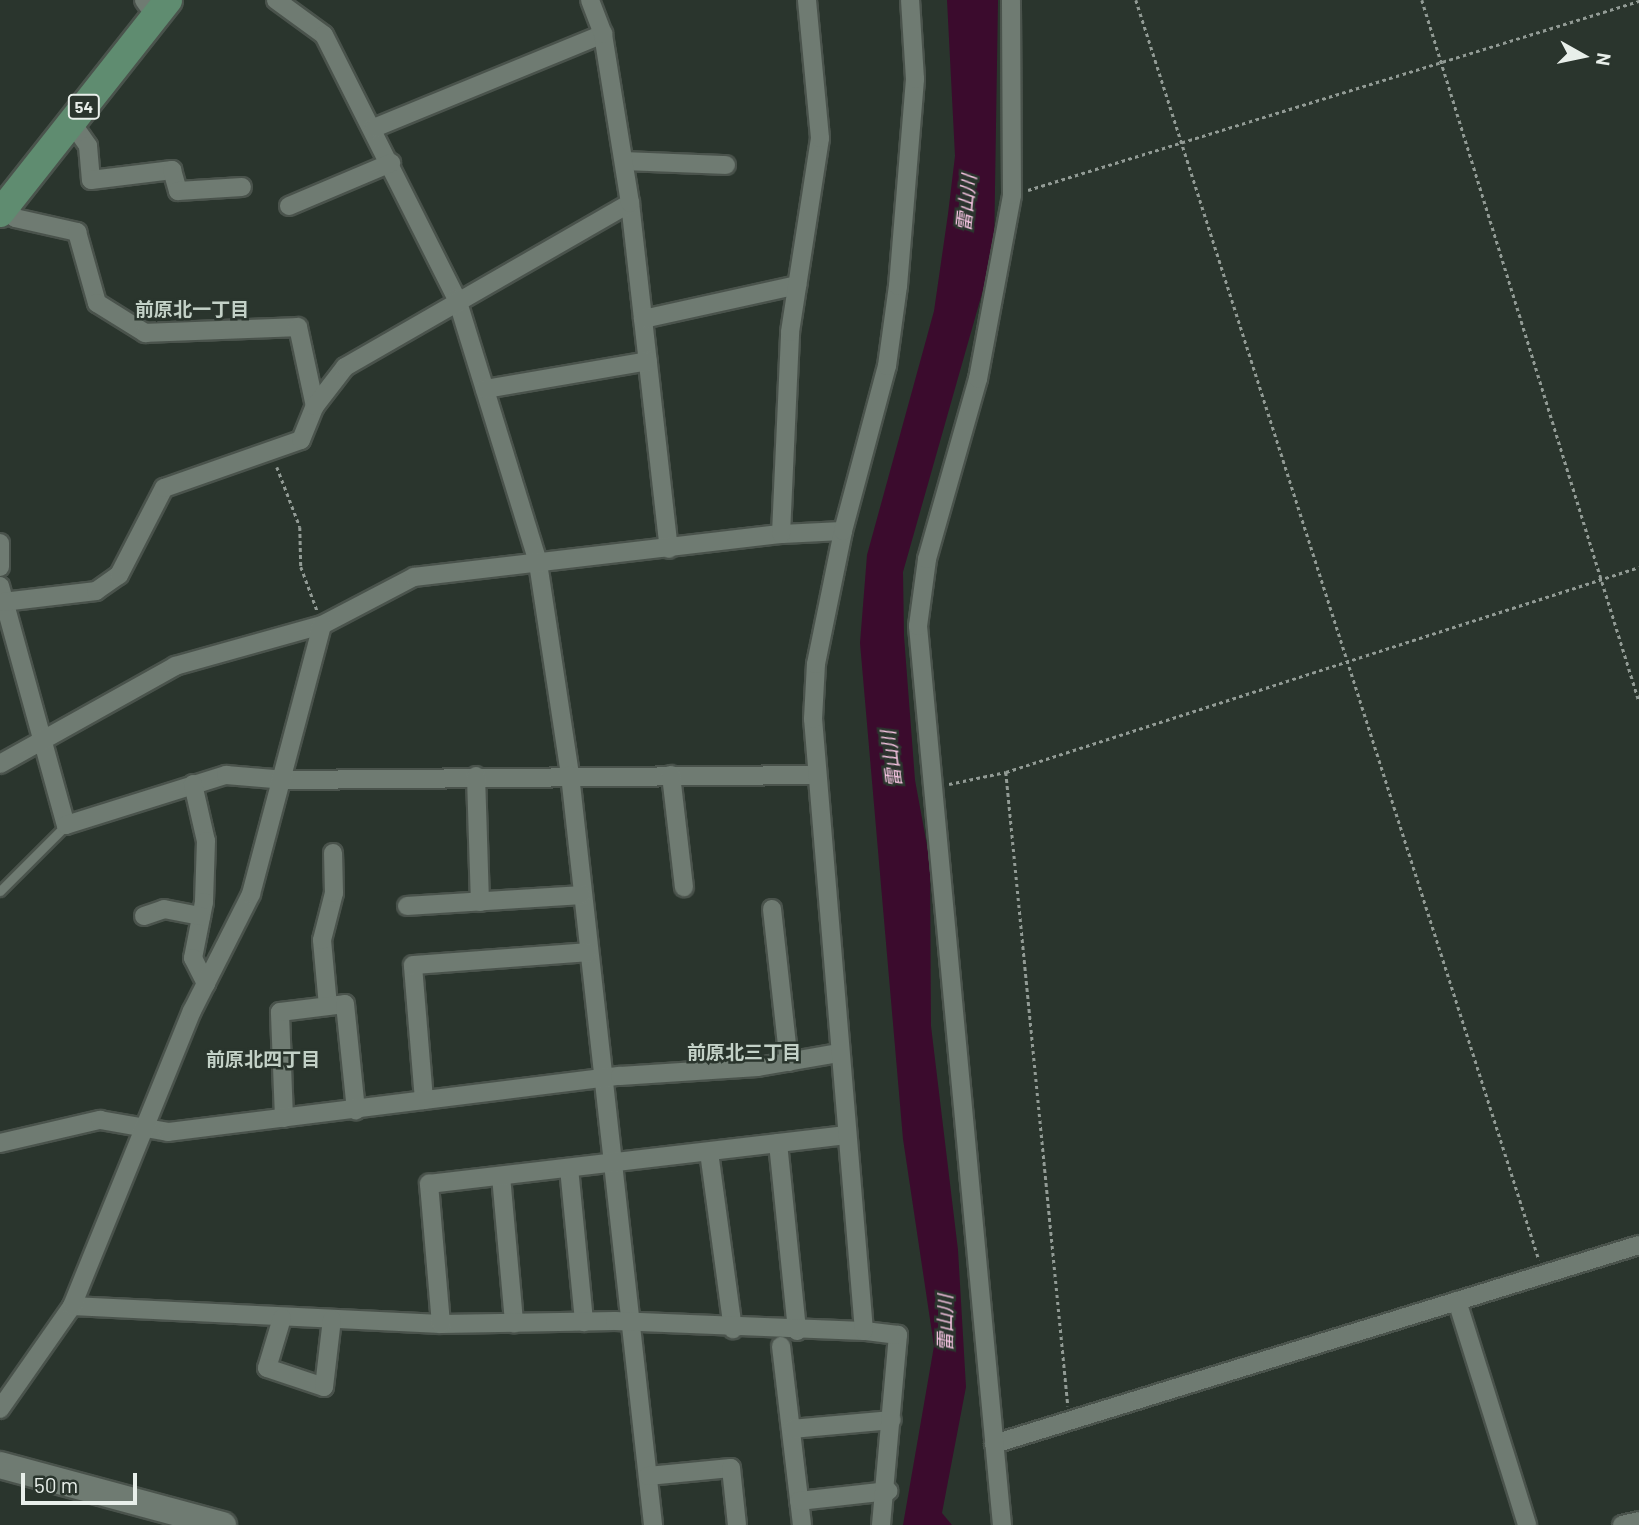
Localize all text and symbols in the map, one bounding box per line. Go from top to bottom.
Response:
north arrow [1548,21,1618,91]
text: N [1592,51,1617,67]
road number: 54 [66,94,102,120]
water label: 雷山川 [952,173,980,233]
district label: 前原北一丁目 [135,298,249,320]
water label: 雷山川 [876,729,906,789]
district label: 前原北三丁目 [687,1041,801,1063]
district label: 前原北四丁目 [206,1048,320,1070]
water label: 雷山川 [934,1295,956,1351]
scale bar [24,1458,140,1502]
text: 50 m [34,1472,78,1497]

